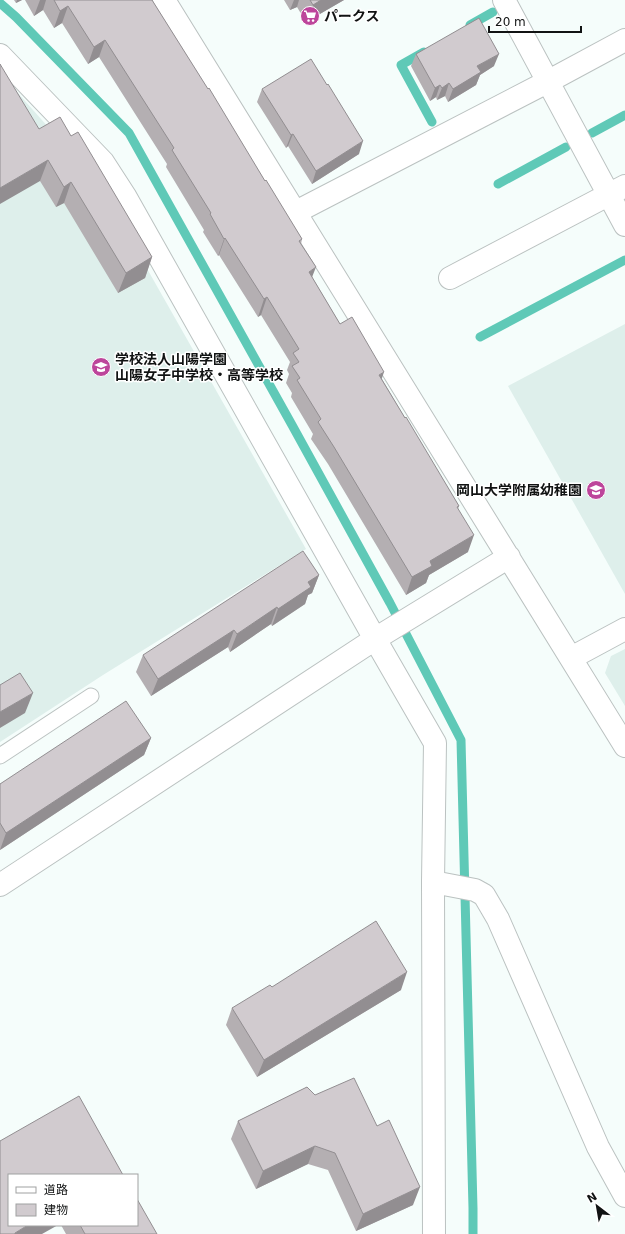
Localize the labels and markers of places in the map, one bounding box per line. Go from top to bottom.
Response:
supermarket icon: パークス [299,5,321,27]
place label: パークス [324,8,380,24]
place label: 学校法人山陽学園 山陽女子中学校・高等学校 [115,351,283,383]
school or university icon: 学校法人山陽学園 山陽女子中学校・高等学校 [90,356,112,378]
school or university icon: 岡山大学附属幼稚園 [585,479,607,501]
place label: 岡山大学附属幼稚園 [456,482,582,498]

